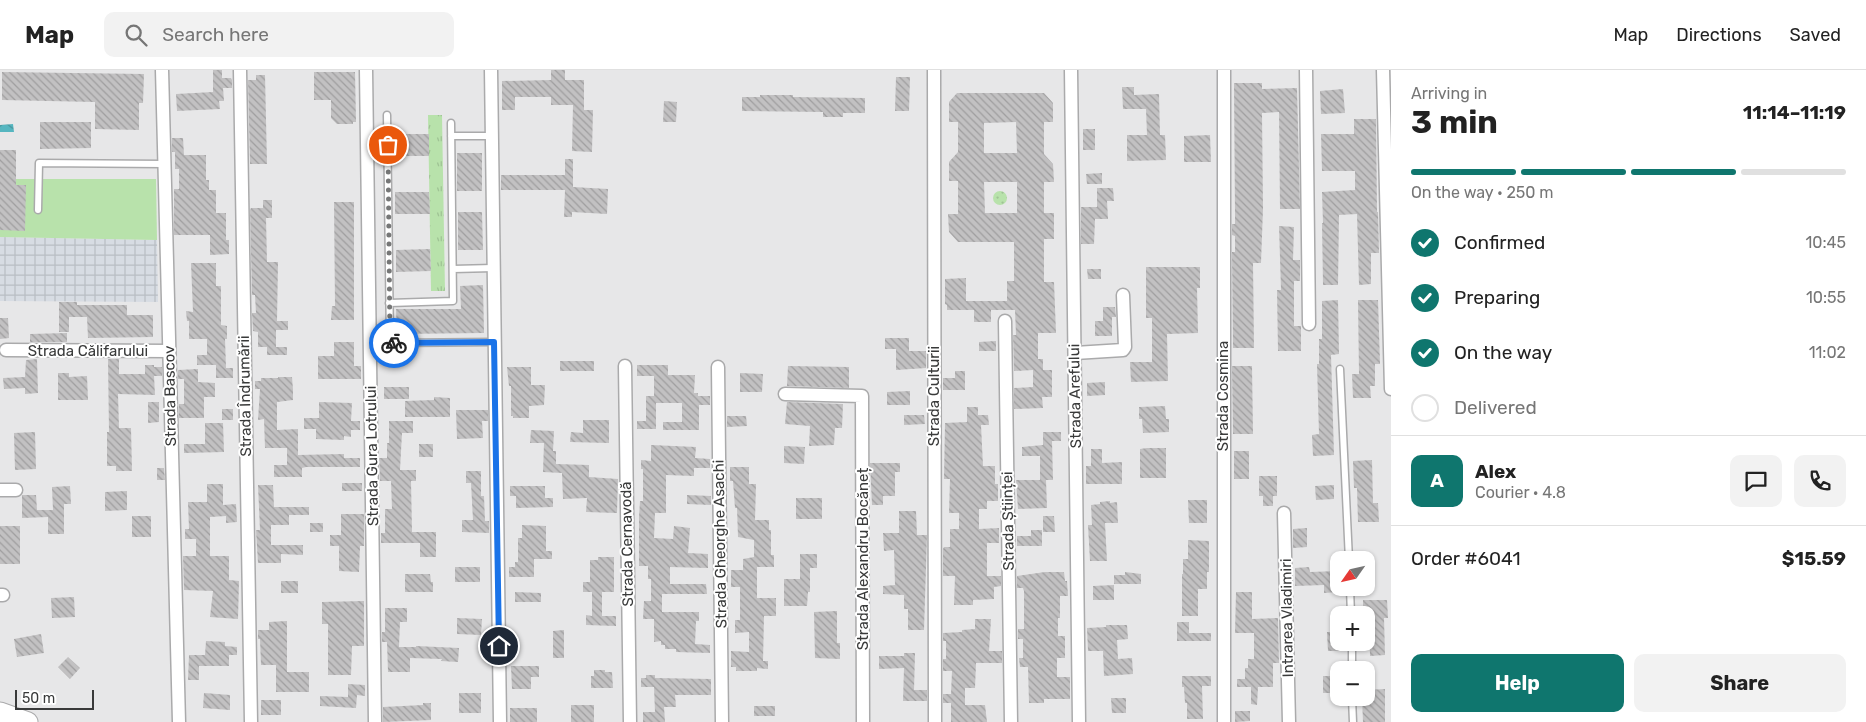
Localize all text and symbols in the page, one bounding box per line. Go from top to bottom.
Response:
search box [104,12,454,57]
text: Map [25,21,74,49]
icon: search [122,21,150,49]
text: Search here [162,23,269,46]
text: Map [1613,24,1648,46]
text: Directions [1676,24,1762,46]
text: Saved [1790,24,1841,46]
text: Arriving in [1411,84,1487,103]
text: 11:14–11:19 [1743,101,1846,124]
text: 3 min [1411,103,1498,141]
pin [367,124,409,166]
icon: bag [374,131,402,159]
text: On the way · 250 m [1411,183,1554,202]
icon: check [1411,229,1439,257]
text: Confirmed [1454,231,1545,254]
text: 10:45 [1805,233,1846,252]
icon: check [1411,284,1439,312]
text: Preparing [1454,286,1540,309]
text: 10:55 [1806,288,1846,307]
courier [369,318,419,368]
icon: bike [380,329,408,357]
street label: Strada Îndrumării [235,335,255,457]
icon: check [1411,339,1439,367]
street label: Strada Cosmina [1214,341,1232,451]
text: On the way [1454,341,1552,364]
street label: Strada Călifarului [28,342,148,360]
text: 11:02 [1809,343,1846,362]
street label: Strada Arefului [1065,344,1085,448]
street label: Strada Bascov [160,345,180,447]
street label: Strada Culturii [925,346,943,446]
street label: Strada Gura Lotrului [362,386,382,526]
text: Delivered [1454,396,1537,419]
button: chat [1730,455,1782,507]
button: phone [1794,455,1846,507]
street label: Strada Gheorghe Asachi [710,460,730,628]
text: Alex [1475,460,1516,483]
street label: Strada Alexandru Bocăneț [854,468,872,650]
text: A [1430,469,1444,492]
street label: Strada Științei [998,471,1018,571]
street label: Strada Cernavodă [617,481,637,607]
text: Courier · 4.8 [1475,483,1566,502]
text: Order #6041 [1411,547,1521,570]
text: $15.59 [1782,547,1846,570]
north arrow [1330,551,1375,596]
map controls [1330,551,1375,706]
street label: Intrarea Vladimiri [1277,558,1297,678]
button: + [1330,606,1375,651]
pin [478,625,520,667]
icon: home [485,632,513,660]
button: Help [1411,654,1624,712]
button: Share [1634,654,1846,712]
button: − [1330,661,1375,706]
scale bar [15,687,94,710]
text: 50 m [22,690,55,707]

